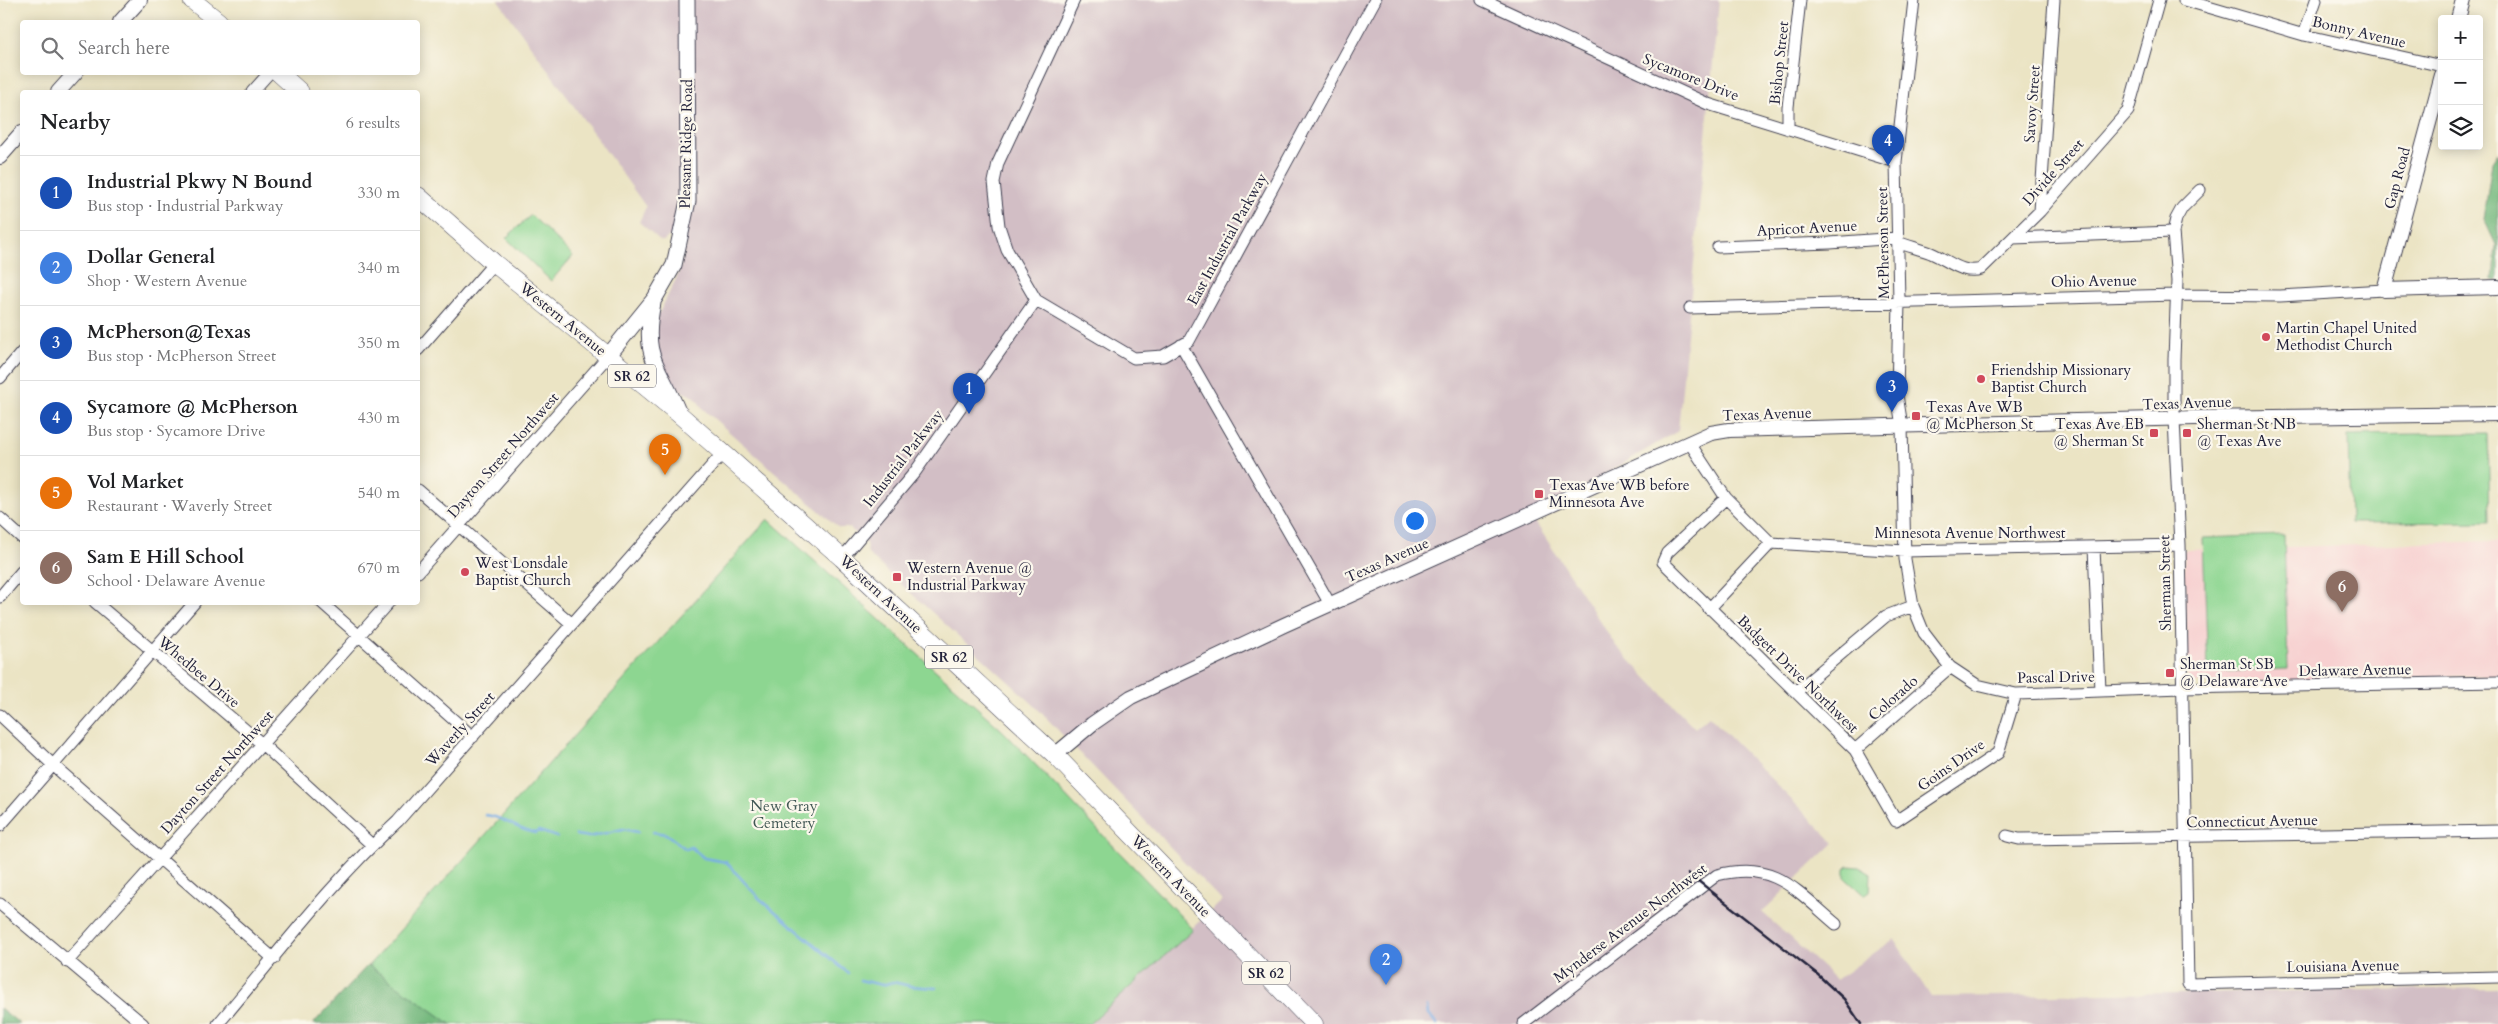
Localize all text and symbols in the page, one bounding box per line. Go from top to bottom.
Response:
street label: Bonny Avenue [2310,11,2408,53]
map controls [2438,15,2483,150]
button: + [2438,15,2483,60]
search box [20,20,420,75]
street label: Bishop Street [1765,20,1793,106]
icon: search [38,34,66,62]
text: Search here [78,35,170,61]
street label: Sycamore Drive [1640,49,1742,105]
button: − [2438,60,2483,105]
street label: Savoy Street [2019,64,2045,143]
street label: Pleasant Ridge Road [675,79,697,209]
button: layers [2438,105,2483,150]
text: Nearby [40,108,111,137]
text: 6 results [346,112,400,134]
pin: 4 [1872,125,1904,166]
street label: Divide Street [2018,134,2088,210]
street label: Gap Road [2379,145,2415,211]
text: Industrial Pkwy N Bound [87,169,312,195]
street label: East Industrial Parkway [1182,169,1272,309]
text: 1 [52,182,60,204]
text: 330 m [358,182,400,204]
street label: McPherson Street [1872,187,1894,299]
text: Bus stop · Industrial Parkway [87,195,283,217]
street label: Apricot Avenue [1756,215,1858,241]
text: Dollar General [87,244,215,270]
text: 2 [52,257,60,279]
text: 340 m [358,257,400,279]
text: Shop · Western Avenue [87,270,247,292]
street label: Ohio Avenue [2051,270,2137,292]
street label: Western Avenue [514,277,611,360]
place label: Martin Chapel United Methodist Church [2276,318,2417,355]
text: McPherson@Texas [87,319,251,345]
marker: Martin Chapel United Methodist Church [2260,331,2272,343]
text: 3 [52,332,60,354]
text: 350 m [358,332,400,354]
text: Bus stop · McPherson Street [87,345,276,367]
place label: Friendship Missionary Baptist Church [1991,360,2131,397]
road number: SR 62 [608,364,656,388]
pin: 3 [1876,371,1908,412]
pin: 1 [953,373,985,414]
marker: Friendship Missionary Baptist Church [1975,373,1987,385]
street label: Dayton Street Northwest [443,388,563,522]
street label: Texas Avenue [2142,391,2232,415]
text: Sycamore @ McPherson [87,394,298,420]
place label: Texas Ave WB @ McPherson St [1926,397,2033,434]
street label: Texas Avenue [1722,402,1812,426]
street label: Industrial Parkway [859,405,948,511]
text: 4 [52,407,60,429]
text: 430 m [358,407,400,429]
marker: Texas Ave WB @ McPherson St [1910,410,1922,422]
place label: Texas Ave EB @ Sherman St [2053,414,2144,451]
place label: Sherman St NB @ Texas Ave [2197,414,2296,451]
text: Bus stop · Sycamore Drive [87,420,265,442]
marker: Texas Ave EB @ Sherman St [2148,427,2160,439]
marker: Sherman St NB @ Texas Ave [2181,427,2193,439]
pin: 5 [649,434,681,475]
text: Vol Market [87,469,184,495]
place label: Texas Ave WB before Minnesota Ave [1549,475,1690,512]
text: 5 [52,482,60,504]
text: 540 m [358,482,400,504]
marker: Texas Ave WB before Minnesota Ave [1533,488,1545,500]
text: Restaurant · Waverly Street [87,495,272,517]
your location [1402,508,1428,534]
street label: Minnesota Avenue Northwest [1874,523,2066,543]
street label: Texas Avenue [1342,533,1432,587]
street label: Sherman Street [2154,535,2176,631]
text: Sam E Hill School [87,544,244,570]
street label: Western Avenue [834,550,927,638]
place label: West Lonsdale Baptist Church [474,553,572,590]
text: 6 [52,557,60,579]
text: 670 m [358,557,400,579]
place label: Western Avenue @ Industrial Parkway [906,558,1032,595]
marker: West Lonsdale Baptist Church [459,566,471,578]
text: School · Delaware Avenue [87,570,265,592]
marker: Western Avenue @ Industrial Parkway [891,571,903,583]
pin: 6 [2326,571,2358,612]
street label: Badgett Drive Northwest [1733,611,1863,738]
street label: Whedbee Drive [153,631,244,712]
road number: SR 62 [925,646,973,669]
place label: Sherman St SB @ Delaware Ave [2180,654,2288,691]
street label: Delaware Avenue [2298,659,2412,681]
street label: Pascal Drive [2017,666,2095,688]
marker: Sherman St SB @ Delaware Ave [2164,667,2176,679]
street label: Colorado [1864,671,1922,725]
street label: Waverly Street [420,687,499,772]
street label: Dayton Street Northwest [156,706,278,838]
street label: Goins Drive [1913,734,1989,796]
park label: New Gray Cemetery [750,796,818,833]
street label: Connecticut Avenue [2186,810,2318,832]
street label: Western Avenue [1126,830,1215,921]
street label: Mynderse Avenue Northwest [1549,858,1711,987]
pin: 2 [1370,944,1402,985]
street label: Louisiana Avenue [2286,955,2400,977]
road number: SR 62 [1242,961,1290,984]

